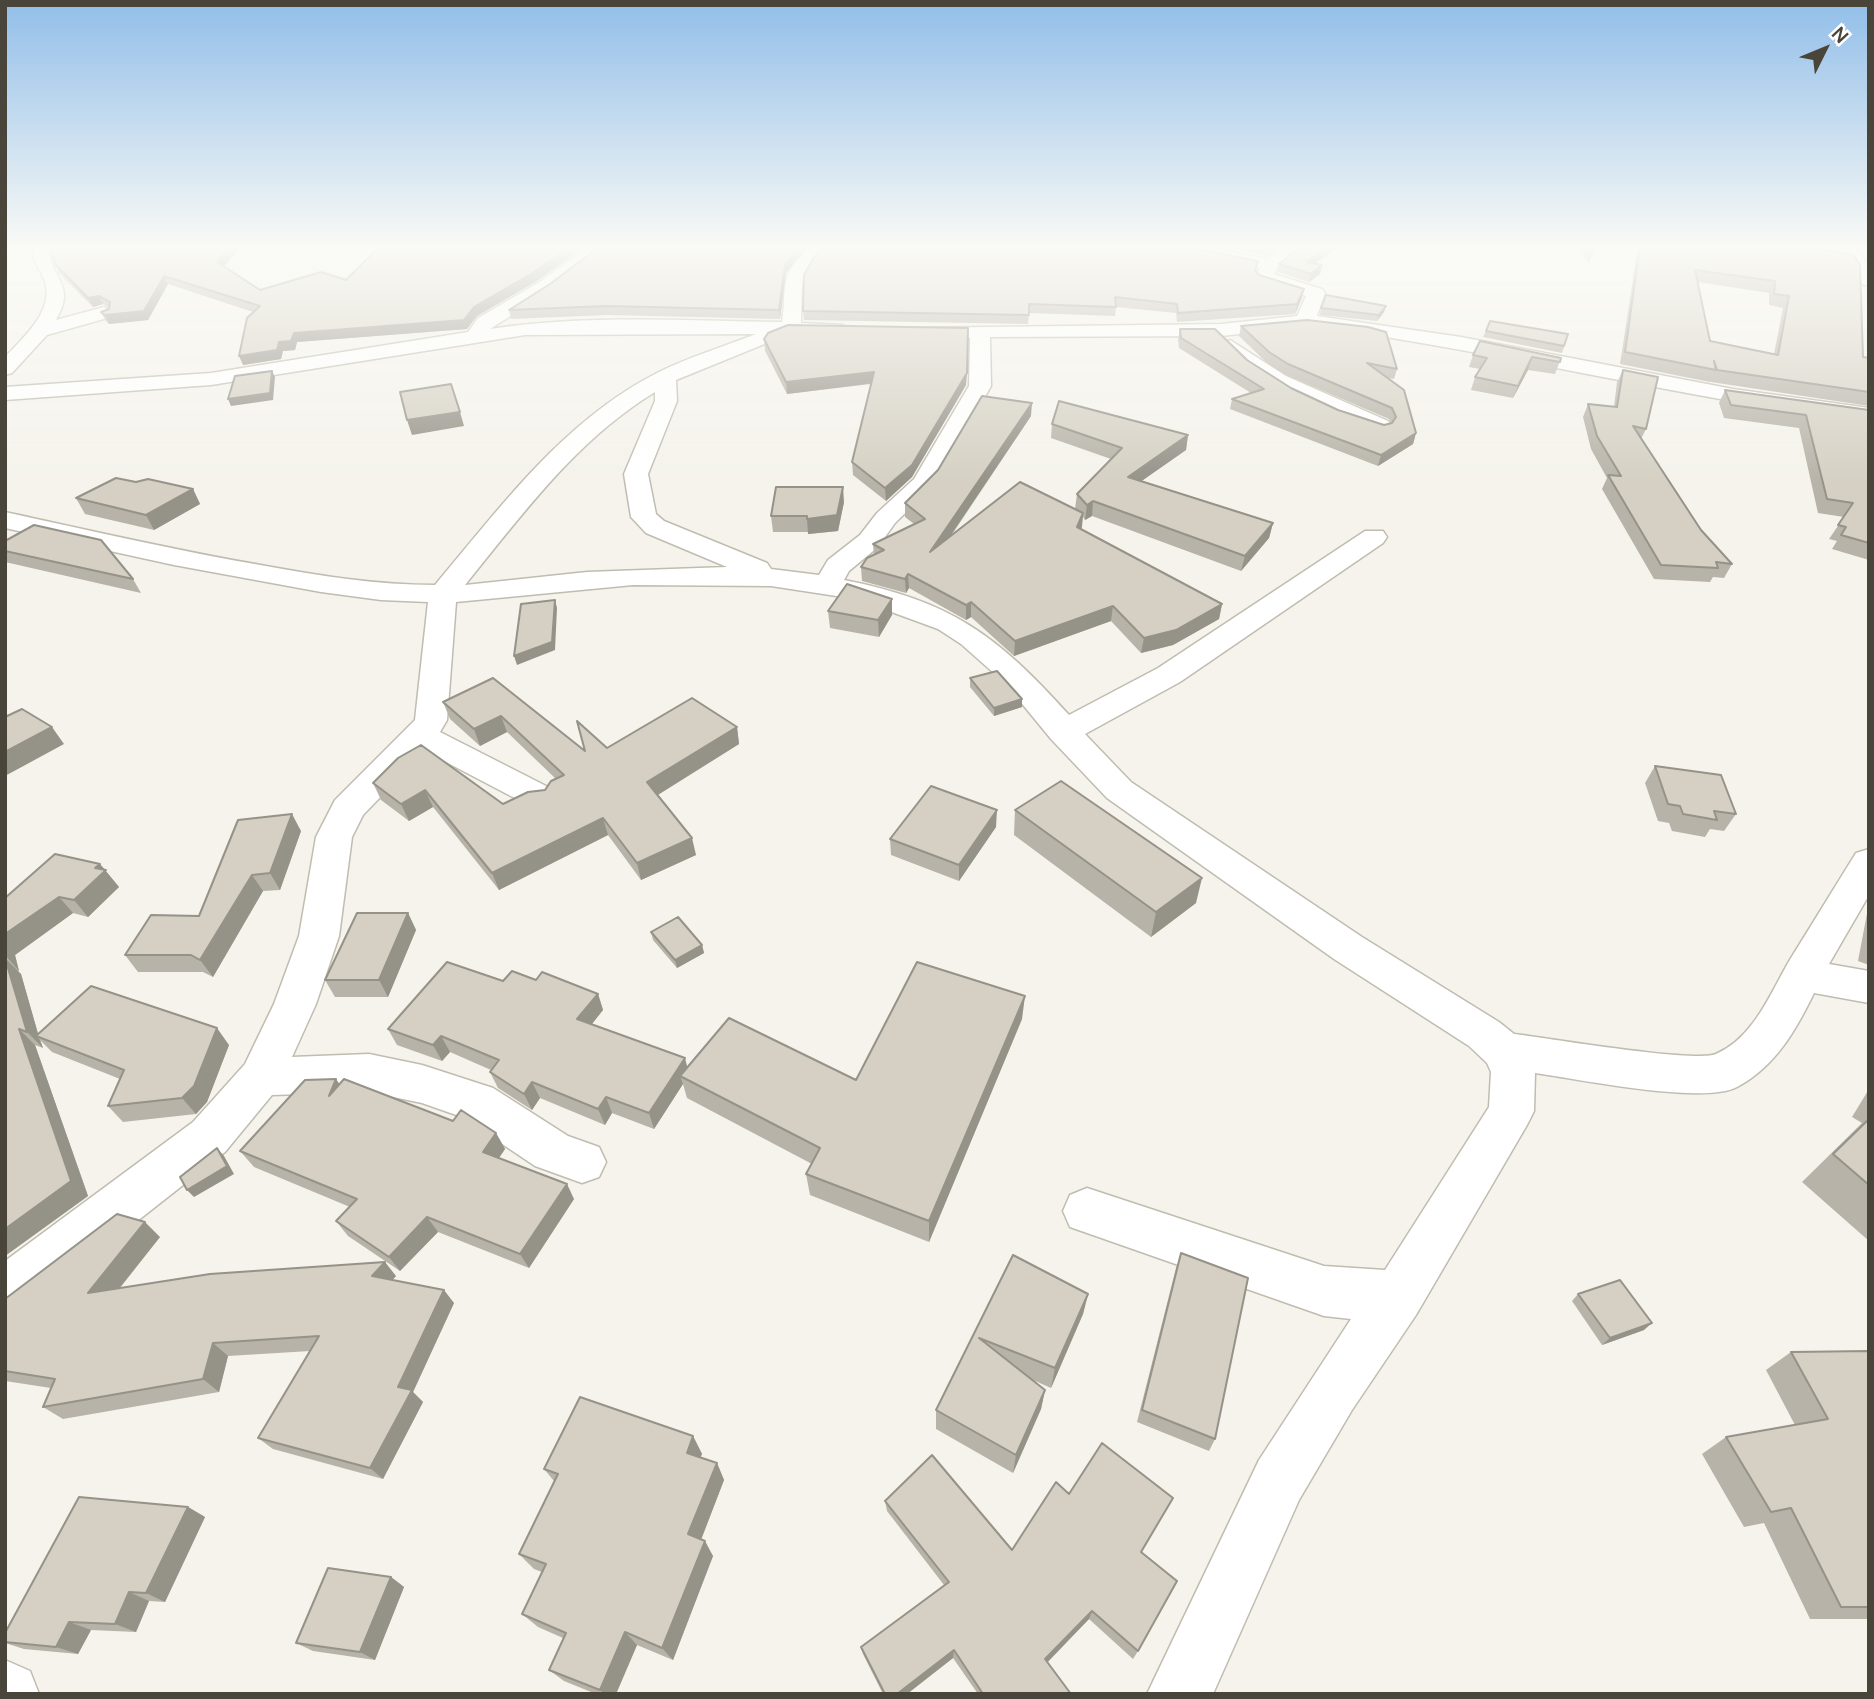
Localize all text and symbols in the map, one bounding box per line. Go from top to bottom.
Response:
north arrow [1790,14,1860,84]
text: N [1826,21,1855,49]

